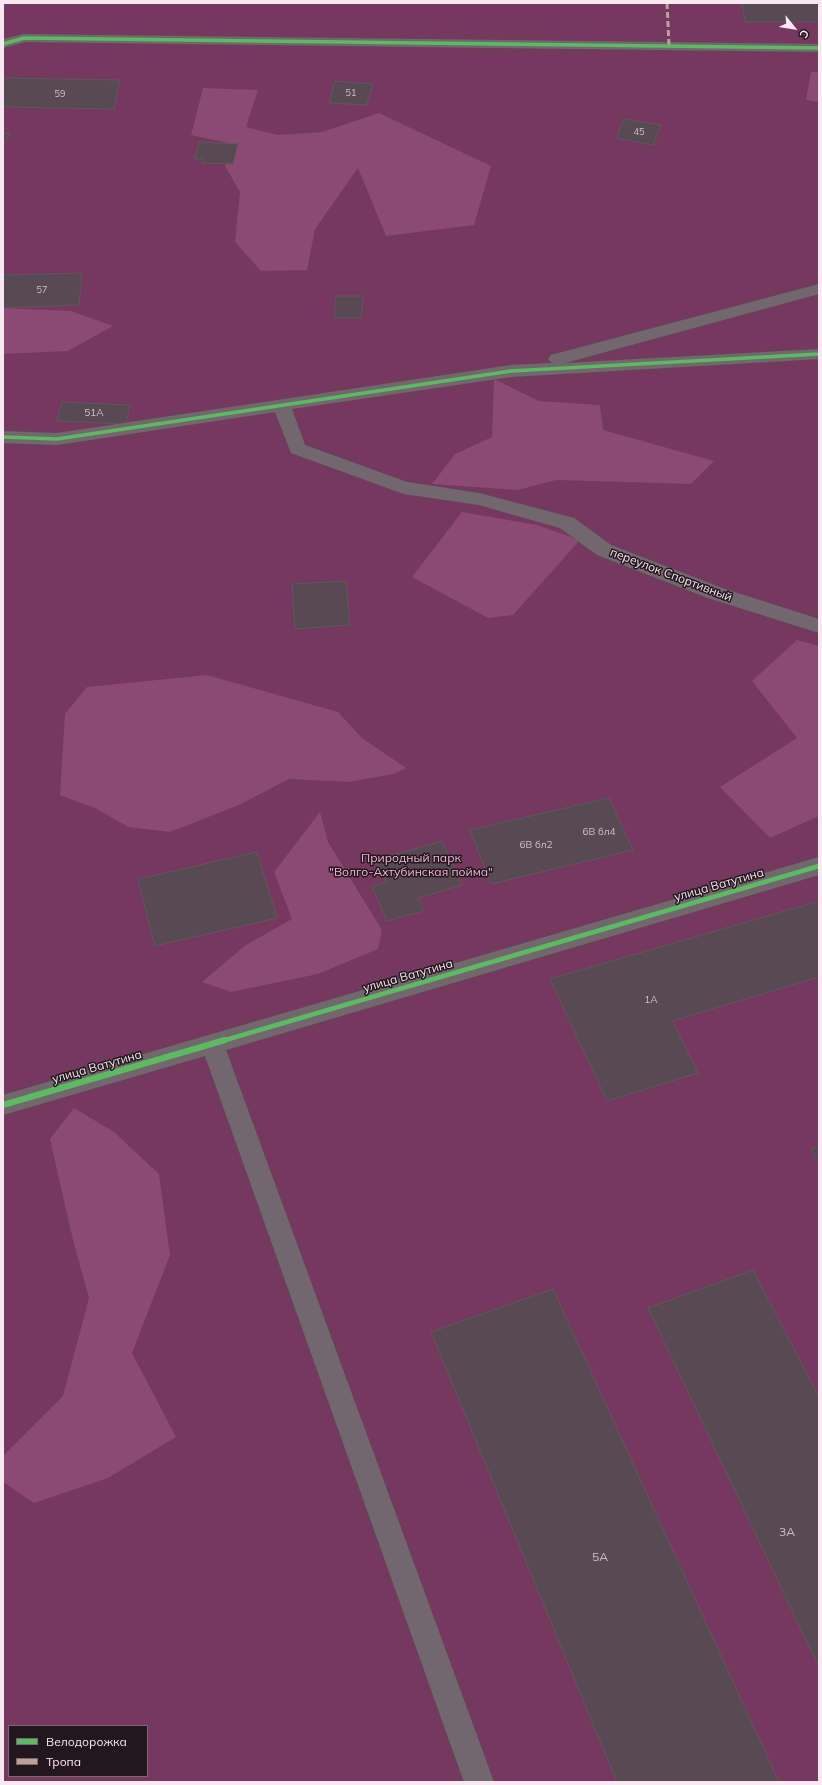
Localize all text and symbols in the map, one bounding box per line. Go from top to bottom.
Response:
north arrow [774,8,814,48]
text: С [796,27,812,41]
house number: 51 [346,88,356,98]
house number: 59 [55,89,65,99]
house number: 45 [634,127,644,137]
house number: 57 [37,285,47,295]
house number: 51А [84,407,104,419]
street label: переулок Спортивный [608,545,734,605]
house number: 6В бл4 [583,826,615,838]
house number: 6В бл2 [520,839,552,851]
park label: Природный парк "Волго-Ахтубинская пойма" [329,851,493,879]
street label: улица Ватутина [672,865,766,905]
street label: улица Ватутина [361,956,455,996]
house number: 1А [644,994,658,1006]
street label: улица Ватутина [50,1047,144,1087]
house number: 3А [779,1525,795,1539]
house number: 5А [592,1550,608,1564]
legend [8,1725,148,1777]
text: Велодорожка [46,1734,127,1749]
text: Тропа [46,1754,81,1769]

